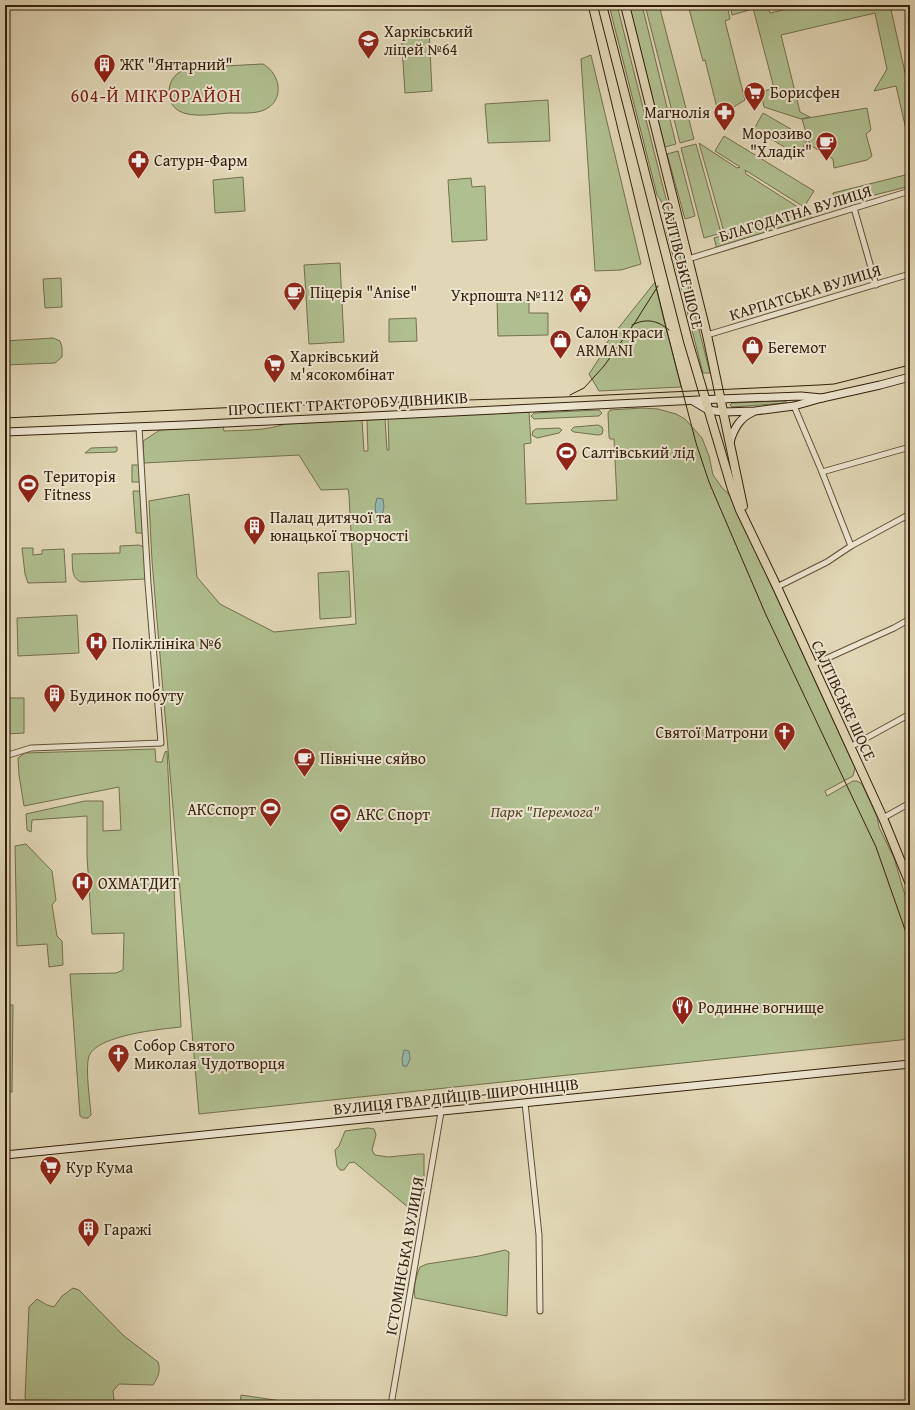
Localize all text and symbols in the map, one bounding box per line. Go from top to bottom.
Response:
place label: Харківський ліцей №64 [384,19,473,61]
school or university icon: Харківський ліцей №64 [356,27,382,60]
building icon: ЖК "Янтарний" [92,51,118,84]
place label: ЖК "Янтарний" [119,52,233,76]
supermarket icon: Борисфен [741,79,767,112]
place label: Борисфен [770,80,840,104]
district label: 604-Й МІКРОРАЙОН [70,82,242,109]
pharmacy icon: Магнолія [712,99,738,132]
place label: Магнолія [644,100,710,124]
place label: Морозиво "Хладік" [742,121,812,163]
cafe icon: Морозиво "Хладік" [814,129,840,162]
pharmacy icon: Сатурн-Фарм [126,147,152,180]
place label: Сатурн-Фарм [154,148,248,172]
street label: БЛАГОДАТНА ВУЛИЦЯ [716,178,875,248]
street label: САЛТІВСЬКЕ ШОСЕ [656,199,710,331]
street label: КАРПАТСЬКА ВУЛИЦЯ [726,257,884,326]
cafe icon: Піцерія "Anise" [282,279,308,312]
place label: Піцерія "Anise" [310,280,417,304]
public building icon: Укрпошта №112 [567,282,593,315]
place label: Укрпошта №112 [451,283,564,307]
place label: Салон краси ARMANI [576,320,664,362]
shop icon: Салон краси ARMANI [547,328,573,361]
shop icon: Бегемот [739,334,765,367]
place label: Бегемот [768,335,826,359]
place label: Харківський м'ясокомбінат [290,344,394,386]
supermarket icon: Харківський м'ясокомбінат [262,352,288,385]
street label: ПРОСПЕКТ ТРАКТОРОБУДІВНИКІВ [227,385,469,421]
sports icon: Салтівський лід [554,439,580,472]
place label: Салтівський лід [582,440,695,464]
place label: Територія Fitness [44,464,116,506]
sports icon: Територія Fitness [16,472,42,505]
place label: Палац дитячої та юнацької творчості [270,505,409,547]
building icon: Палац дитячої та юнацької творчості [241,513,267,546]
hospital icon: Поліклініка №6 [83,630,109,663]
place label: Поліклініка №6 [112,631,222,655]
street label: САЛТІВСЬКЕ ШОСЕ [806,636,882,764]
building icon: Будинок побуту [42,682,68,715]
place label: Будинок побуту [70,683,184,707]
church icon: Святої Матрони [771,719,797,752]
place label: Святої Матрони [656,720,768,744]
cafe icon: Північне сяйво [291,745,317,778]
place label: Північне сяйво [320,746,426,770]
sports icon: АКСспорт [258,796,284,829]
place label: АКСспорт [187,797,256,821]
park label: Парк "Перемога" [491,799,600,823]
sports icon: АКС Спорт [328,801,354,834]
place label: АКС Спорт [356,802,430,826]
hospital icon: ОХМАТДИТ [69,870,95,903]
place label: ОХМАТДИТ [98,871,179,895]
restaurant icon: Родинне вогнище [669,994,695,1027]
place label: Родинне вогнище [698,995,824,1019]
place label: Собор Святого Миколая Чудотворця [134,1033,285,1075]
church icon: Собор Святого Миколая Чудотворця [105,1041,131,1074]
street label: ВУЛИЦЯ ГВАРДІЙЦІВ-ШИРОНІНЦІВ [332,1071,580,1121]
supermarket icon: Кур Кума [37,1154,63,1187]
place label: Кур Кума [66,1155,134,1179]
street label: ІСТОМІНСЬКА ВУЛИЦЯ [378,1174,430,1337]
building icon: Гаражі [76,1216,102,1249]
place label: Гаражі [104,1217,152,1241]

